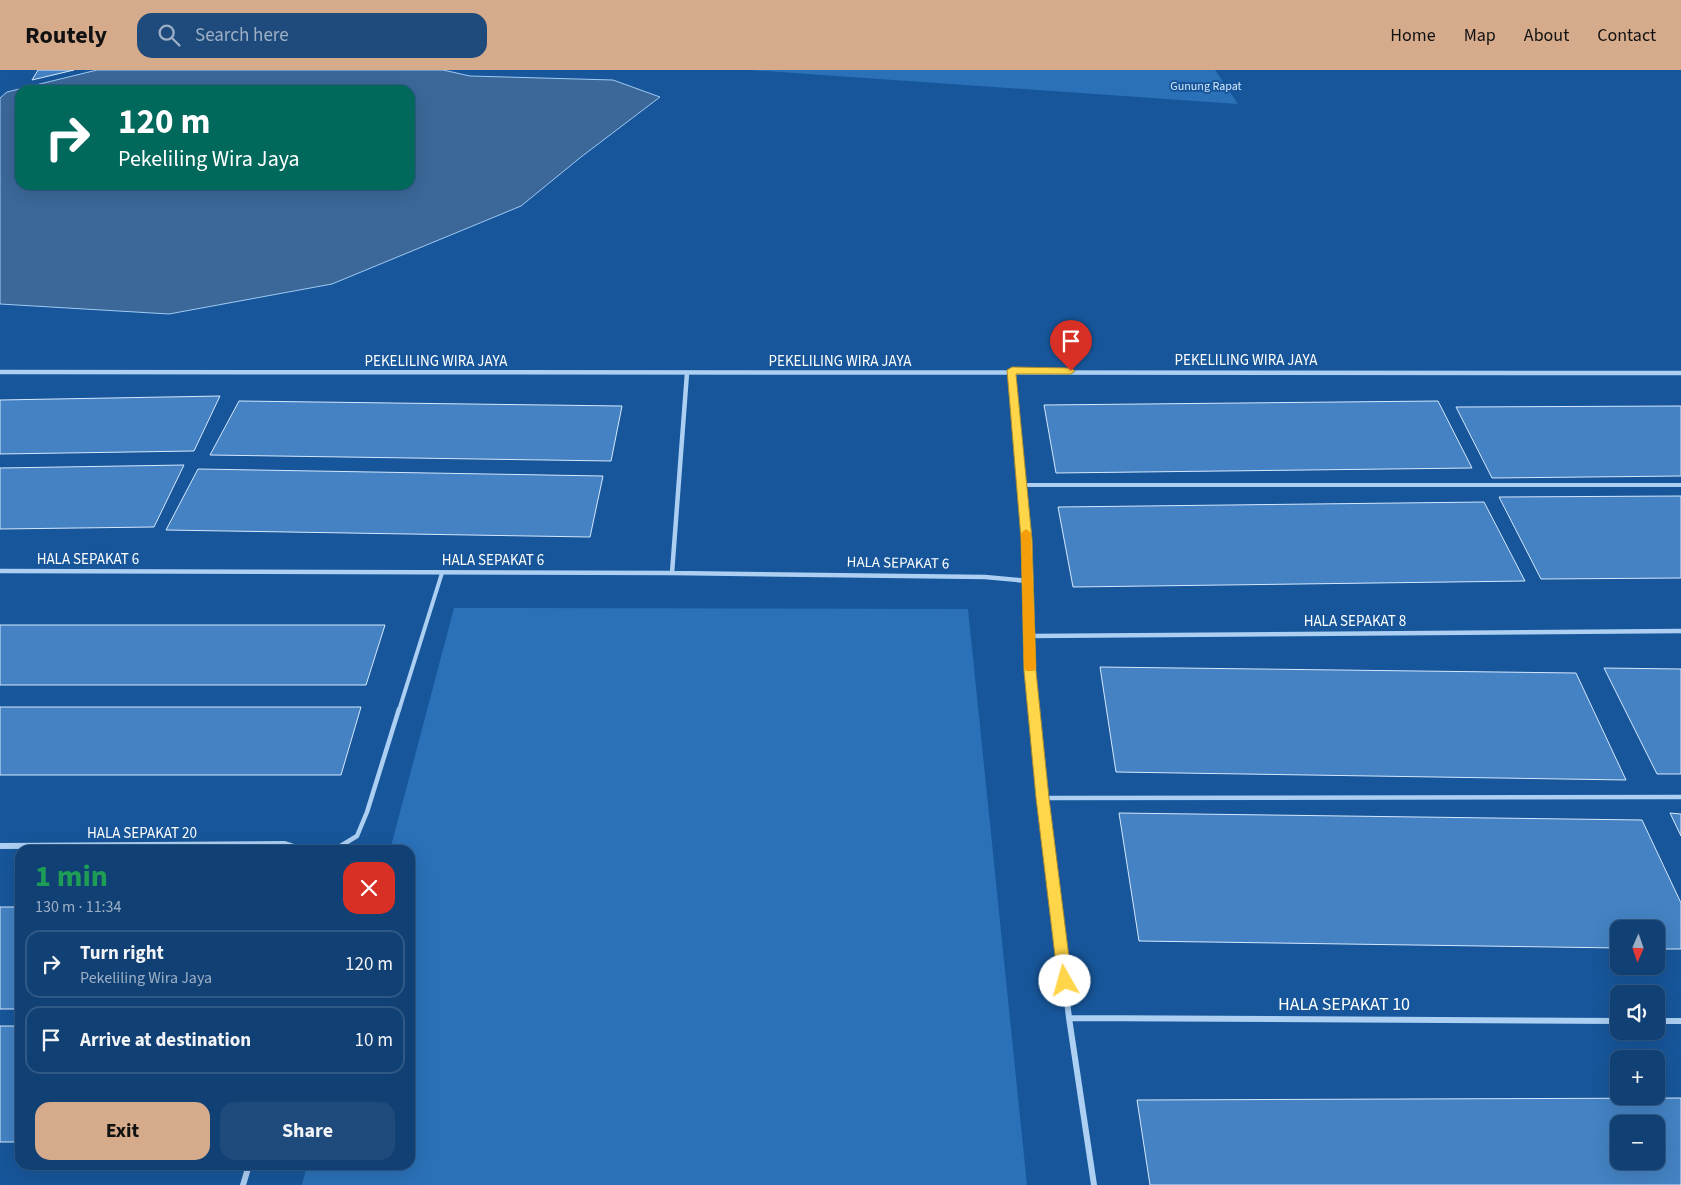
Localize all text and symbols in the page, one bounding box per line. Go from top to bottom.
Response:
search box [137,13,487,58]
text: Routely [25,18,107,53]
icon: search [155,21,183,49]
text: Search here [195,22,289,49]
text: Home [1390,23,1436,48]
text: Map [1464,23,1496,48]
text: About [1524,23,1569,48]
text: Contact [1597,23,1656,48]
park label: Gunung Rapat [1170,78,1242,95]
text: 120 m [118,97,210,147]
icon: right [35,105,100,170]
text: Pekeliling Wira Jaya [118,143,300,175]
pin [1050,320,1092,371]
icon: arrive [1057,327,1085,355]
street label: PEKELILING WIRA JAYA [1175,350,1318,371]
street label: PEKELILING WIRA JAYA [365,351,508,372]
street label: PEKELILING WIRA JAYA [769,351,912,372]
street label: HALA SEPAKAT 6 [37,549,139,570]
street label: HALA SEPAKAT 6 [442,550,544,571]
street label: HALA SEPAKAT 6 [847,552,949,574]
street label: HALA SEPAKAT 8 [1304,611,1406,632]
street label: HALA SEPAKAT 20 [87,823,197,844]
text: 1 min [35,855,108,898]
button: close [343,862,395,914]
text: 130 m · 11:34 [35,896,122,918]
north arrow [1610,920,1665,975]
map controls [1610,920,1665,1170]
text: Turn right [80,940,164,967]
icon: right [37,950,65,978]
text: 120 m [345,951,393,978]
position arrow [1038,954,1090,1006]
text: Pekeliling Wira Jaya [80,967,212,989]
button: sound [1610,985,1665,1040]
street label: HALA SEPAKAT 10 [1278,992,1410,1017]
icon: arrive [37,1026,65,1054]
text: Arrive at destination [80,1027,251,1054]
text: 10 m [355,1027,393,1054]
button: + [1610,1050,1665,1105]
button: Exit [35,1102,210,1160]
button: Share [220,1102,395,1160]
button: − [1610,1115,1665,1170]

